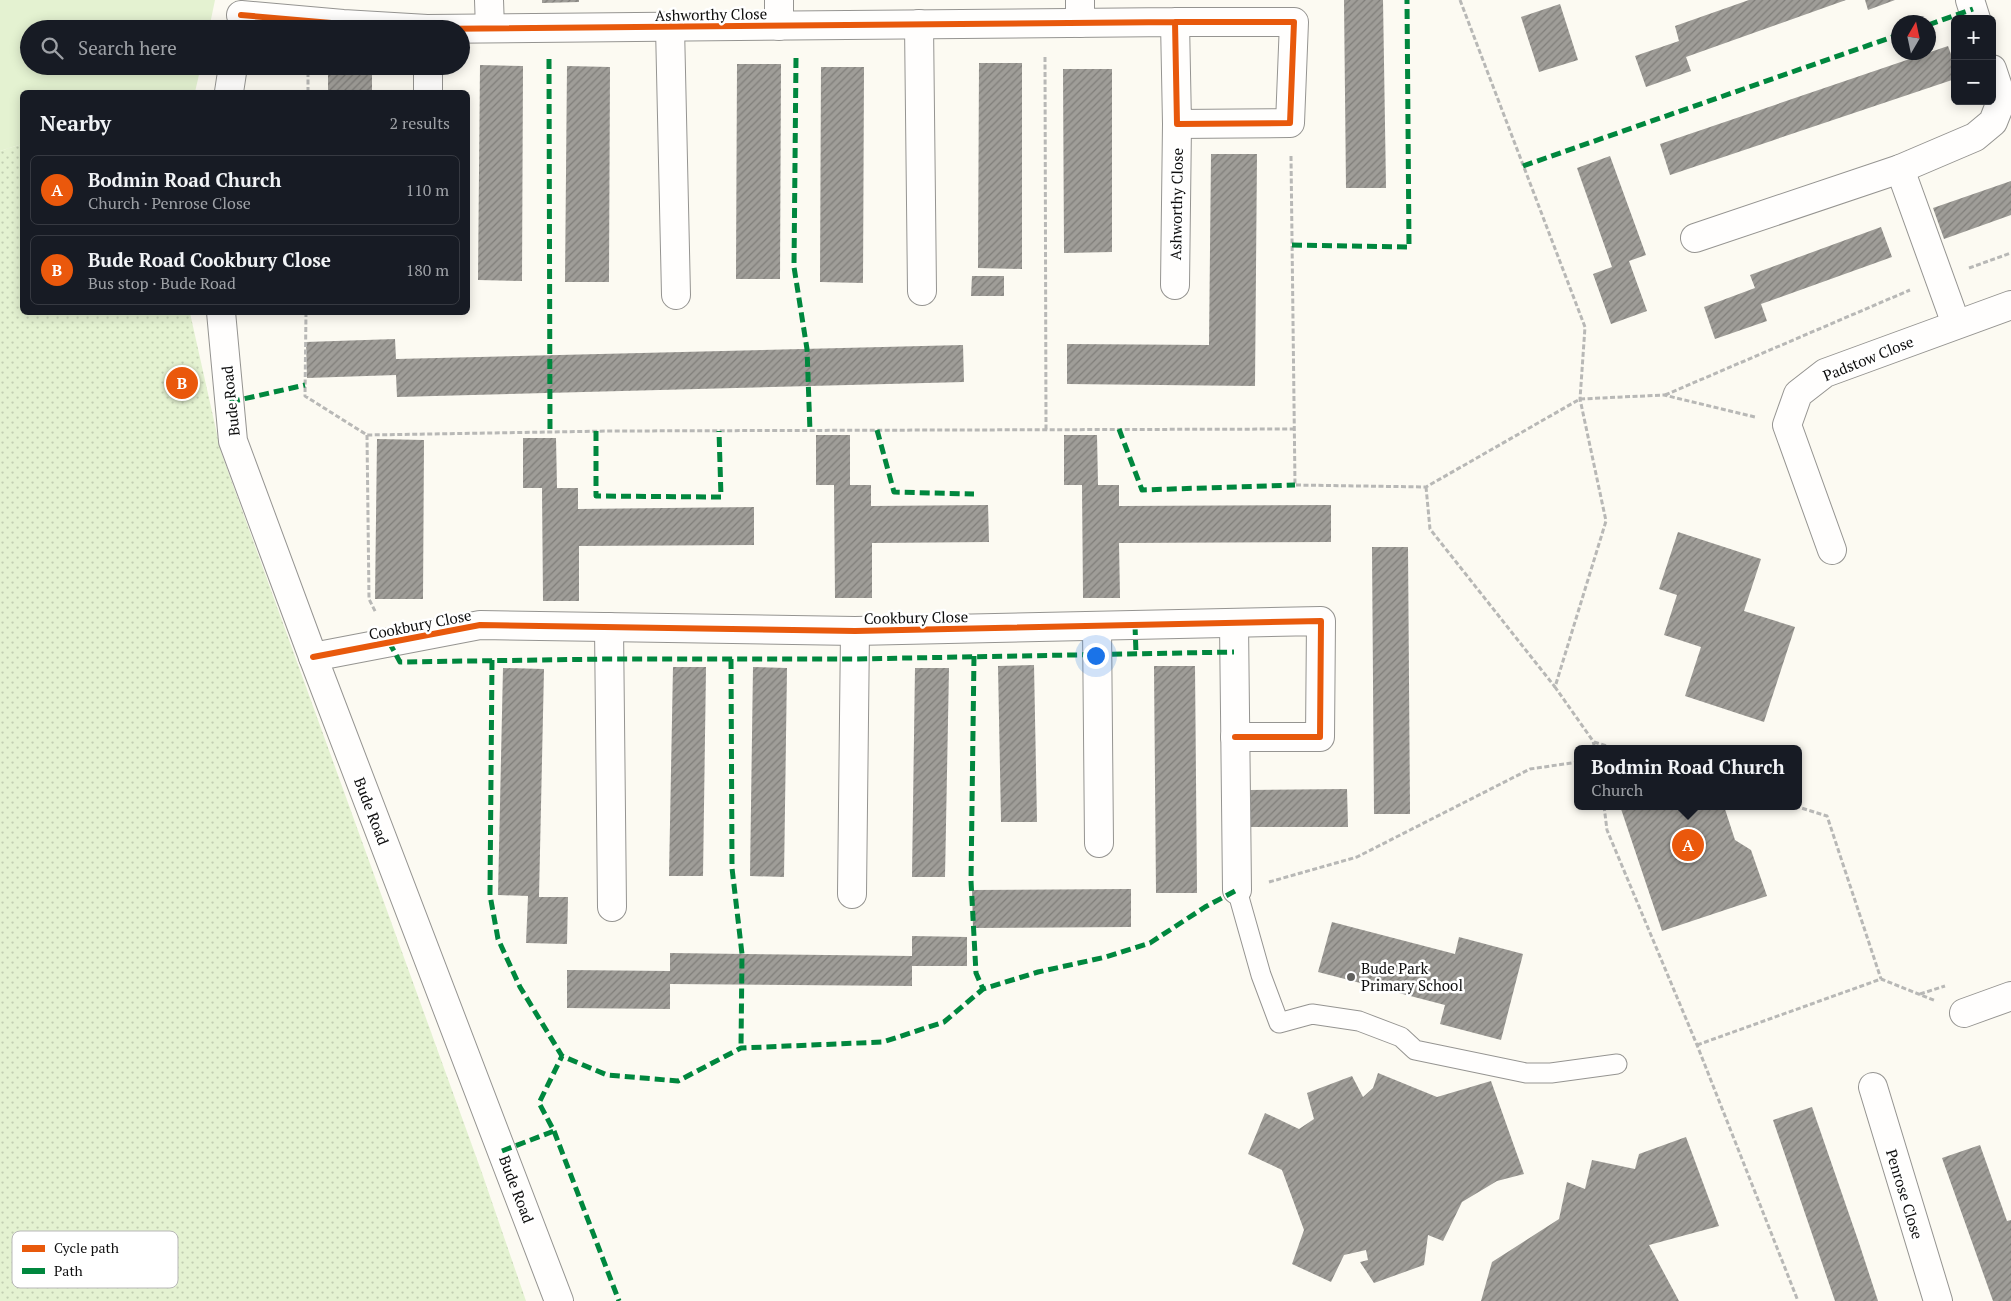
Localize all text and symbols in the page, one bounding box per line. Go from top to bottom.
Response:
street label: Ashworthy Close [655,3,767,25]
north arrow [1891,15,1936,60]
map controls [1951,15,1996,105]
button: + [1951,15,1996,60]
search box [20,20,470,75]
icon: search [38,34,66,62]
text: Search here [78,35,177,60]
button: − [1951,60,1996,105]
text: Nearby [40,109,111,137]
text: 2 results [390,112,450,134]
street label: Ashworthy Close [1165,148,1187,260]
text: Bodmin Road Church [88,167,281,192]
text: A [51,179,63,201]
text: 110 m [406,179,449,201]
text: Church · Penrose Close [88,192,251,214]
text: Bude Road Cookbury Close [88,247,331,272]
text: B [52,259,62,281]
text: 180 m [406,259,449,281]
text: Bus stop · Bude Road [88,272,236,294]
street label: Padstow Close [1820,331,1916,385]
pin: B [166,364,198,402]
street label: Bude Road [216,365,244,437]
street label: Cookbury Close [367,604,473,644]
street label: Cookbury Close [864,606,968,628]
your location [1083,643,1109,669]
popup [1574,745,1802,810]
text: Bodmin Road Church [1591,754,1785,779]
street label: Bude Road [350,774,394,848]
text: Church [1591,779,1643,801]
pin: A [1672,826,1704,864]
place label: Bude Park Primary School [1361,958,1463,995]
marker: Bude Park Primary School [1345,971,1357,983]
street label: Penrose Close [1882,1147,1928,1241]
street label: Bude Road [495,1152,539,1226]
legend [12,1231,178,1288]
text: Cycle path [54,1238,119,1257]
text: Path [54,1261,83,1280]

